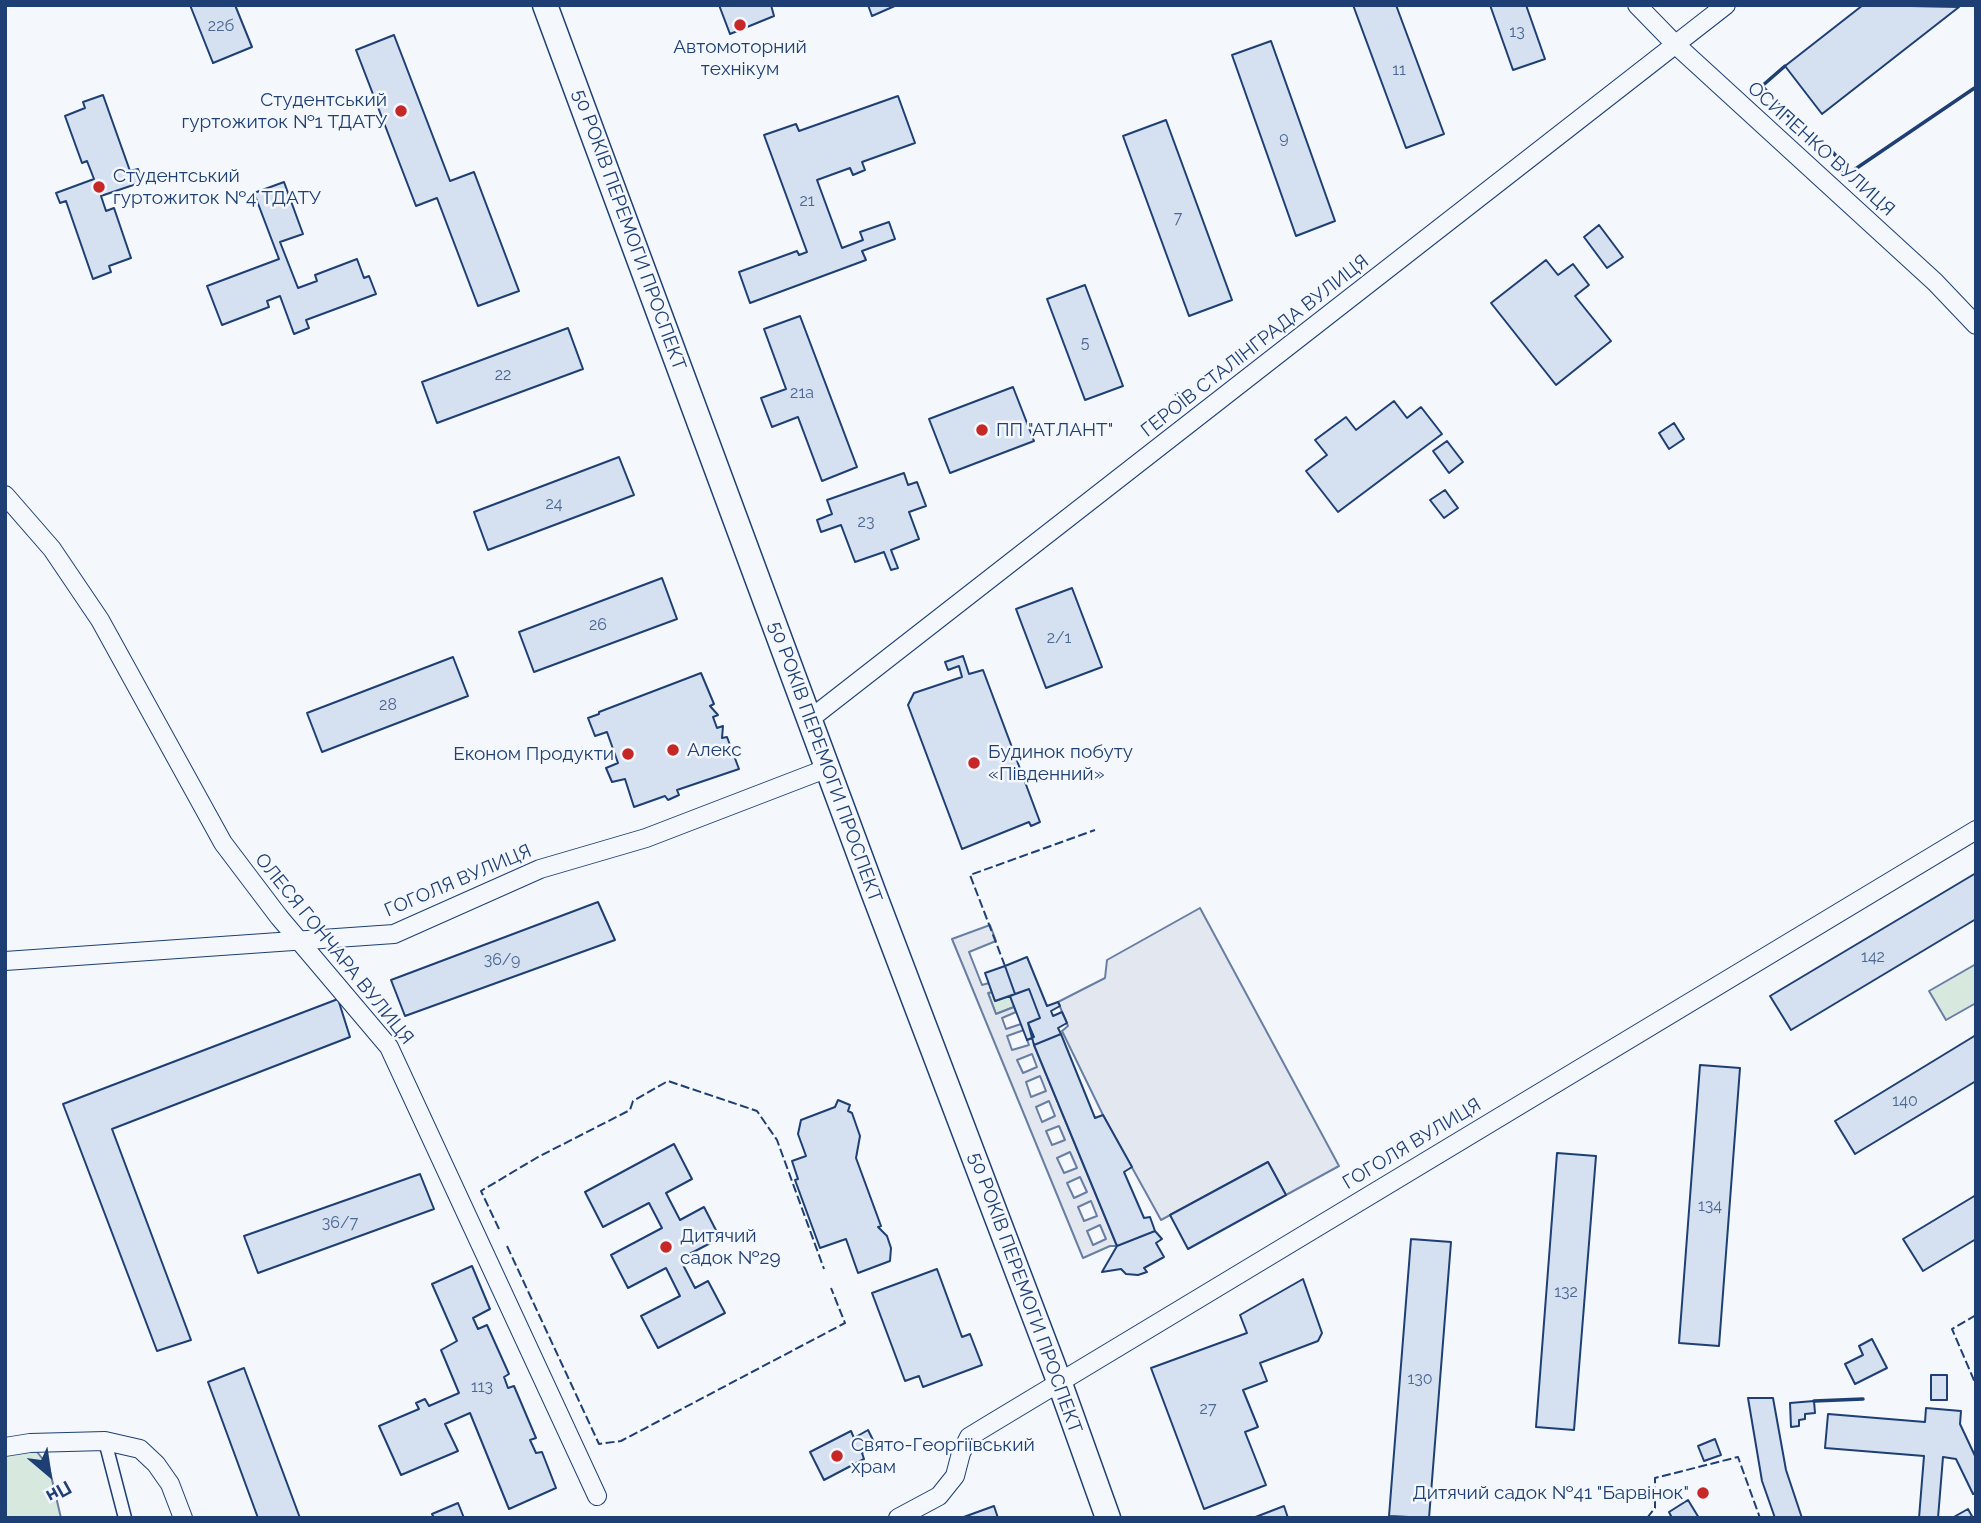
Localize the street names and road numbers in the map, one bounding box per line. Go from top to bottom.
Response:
street label: ОСИПЕНКО ВУЛИЦЯ [1743,77,1899,221]
street label: 50 РОКІВ ПЕРЕМОГИ ПРОСПЕКТ [567,86,691,374]
street label: ГЕРОЇВ СТАЛІНГРАДА ВУЛИЦЯ [1137,250,1373,442]
street label: 50 РОКІВ ПЕРЕМОГИ ПРОСПЕКТ [763,618,887,906]
street label: ГОГОЛЯ ВУЛИЦЯ [381,840,535,922]
street label: ОЛЕСЯ ГОНЧАРА ВУЛИЦЯ [250,849,418,1049]
street label: ГОГОЛЯ ВУЛИЦЯ [1339,1094,1485,1194]
street label: 50 РОКІВ ПЕРЕМОГИ ПРОСПЕКТ [963,1149,1087,1437]

